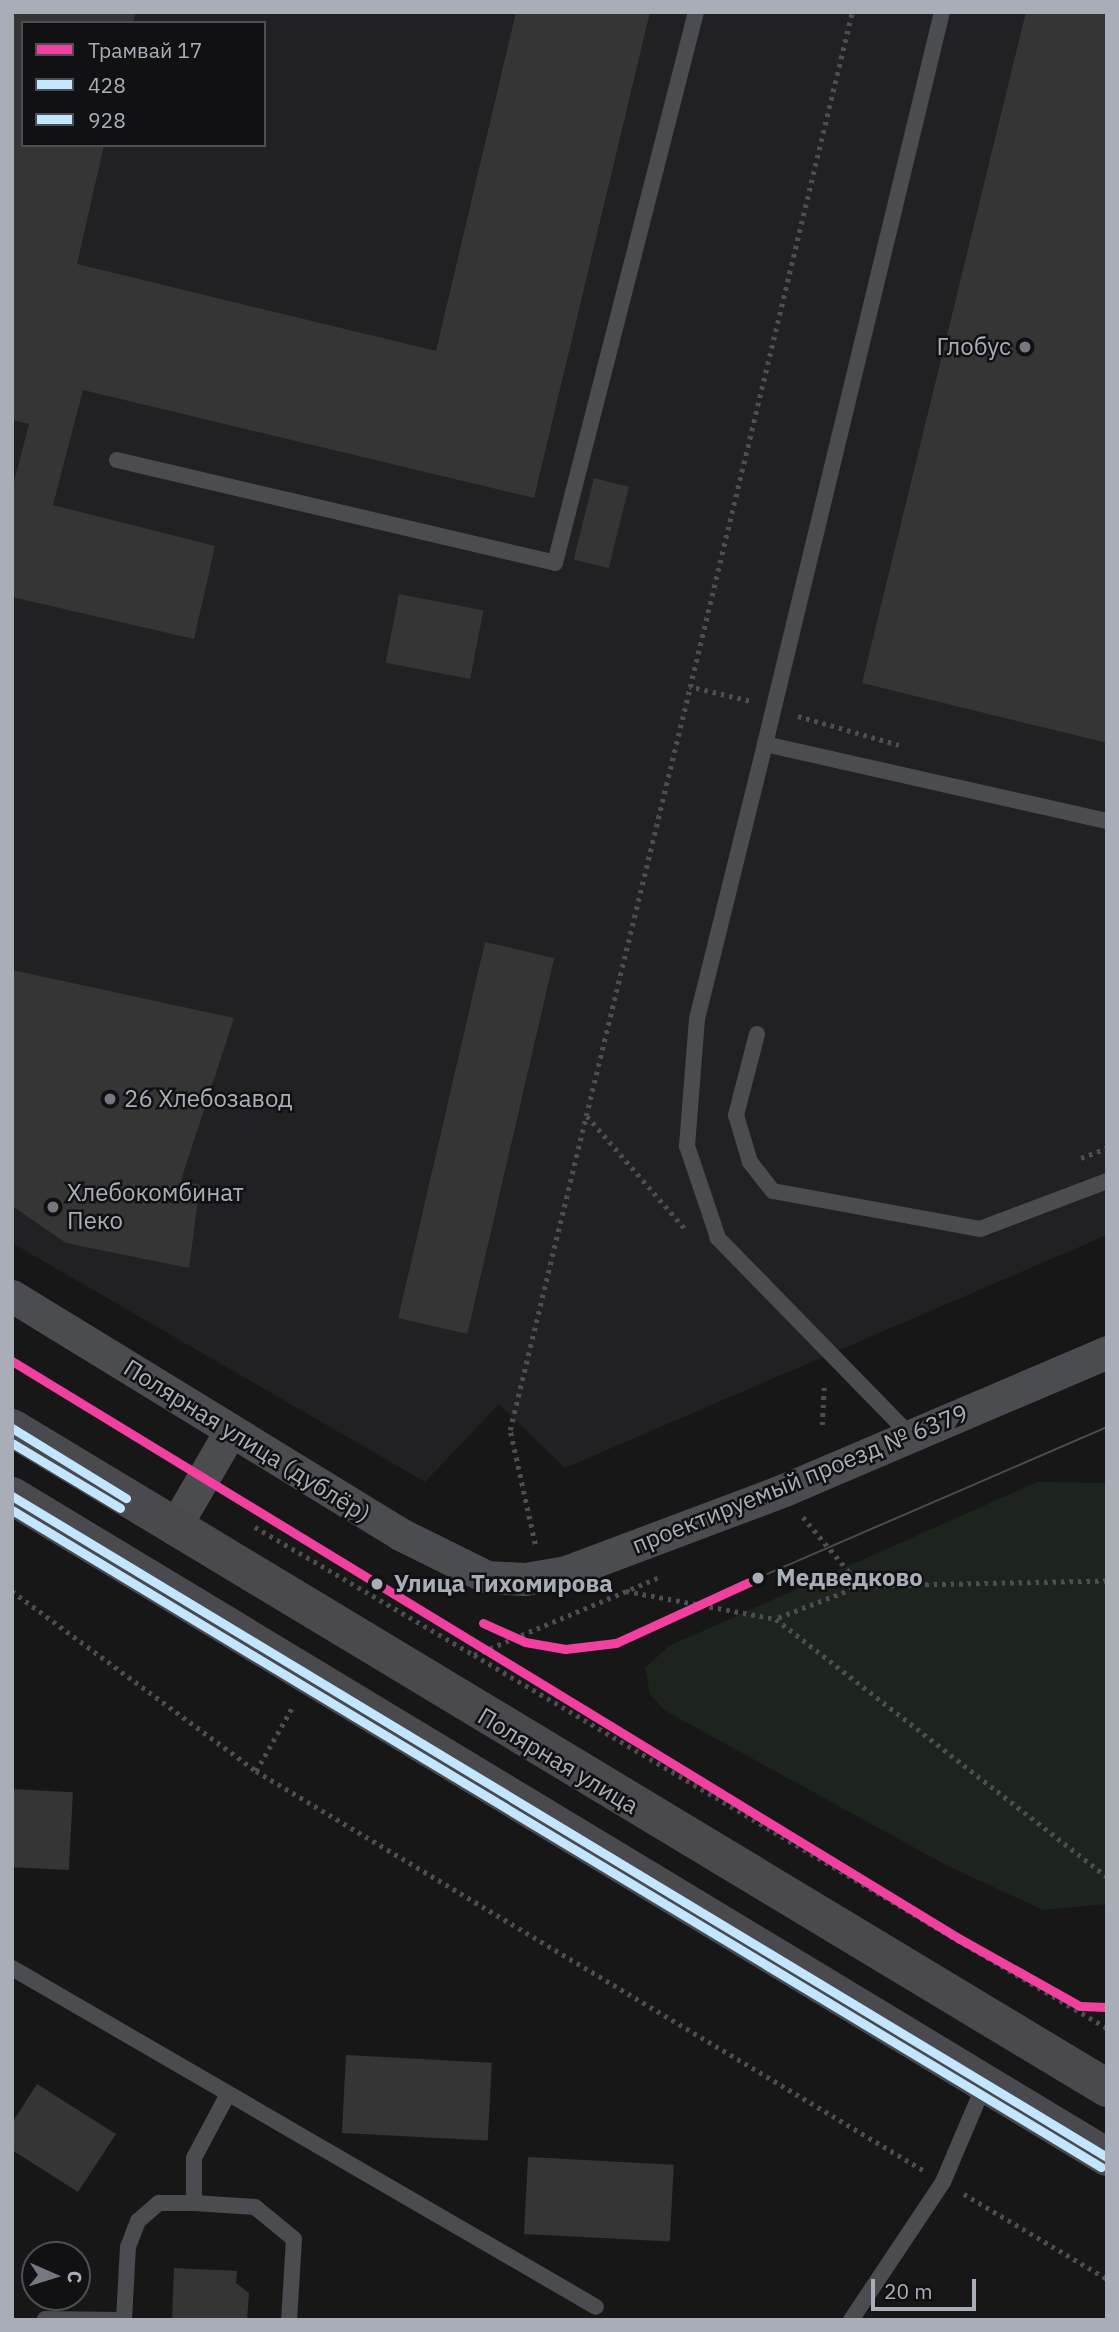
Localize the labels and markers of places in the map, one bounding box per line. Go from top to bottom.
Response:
place label: Глобус [937,333,1011,361]
marker: Глобус [1017,339,1033,355]
place label: 26 Хлебозавод [124,1085,293,1113]
marker: 26 Хлебозавод [102,1091,118,1107]
place label: Хлебокомбинат Пеко [67,1179,244,1235]
marker: Хлебокомбинат Пеко [45,1199,61,1215]
place label: Медведково [776,1564,923,1592]
marker: Медведково [747,1567,769,1589]
place label: Улица Тихомирова [394,1570,613,1598]
marker: Улица Тихомирова [366,1573,388,1595]

